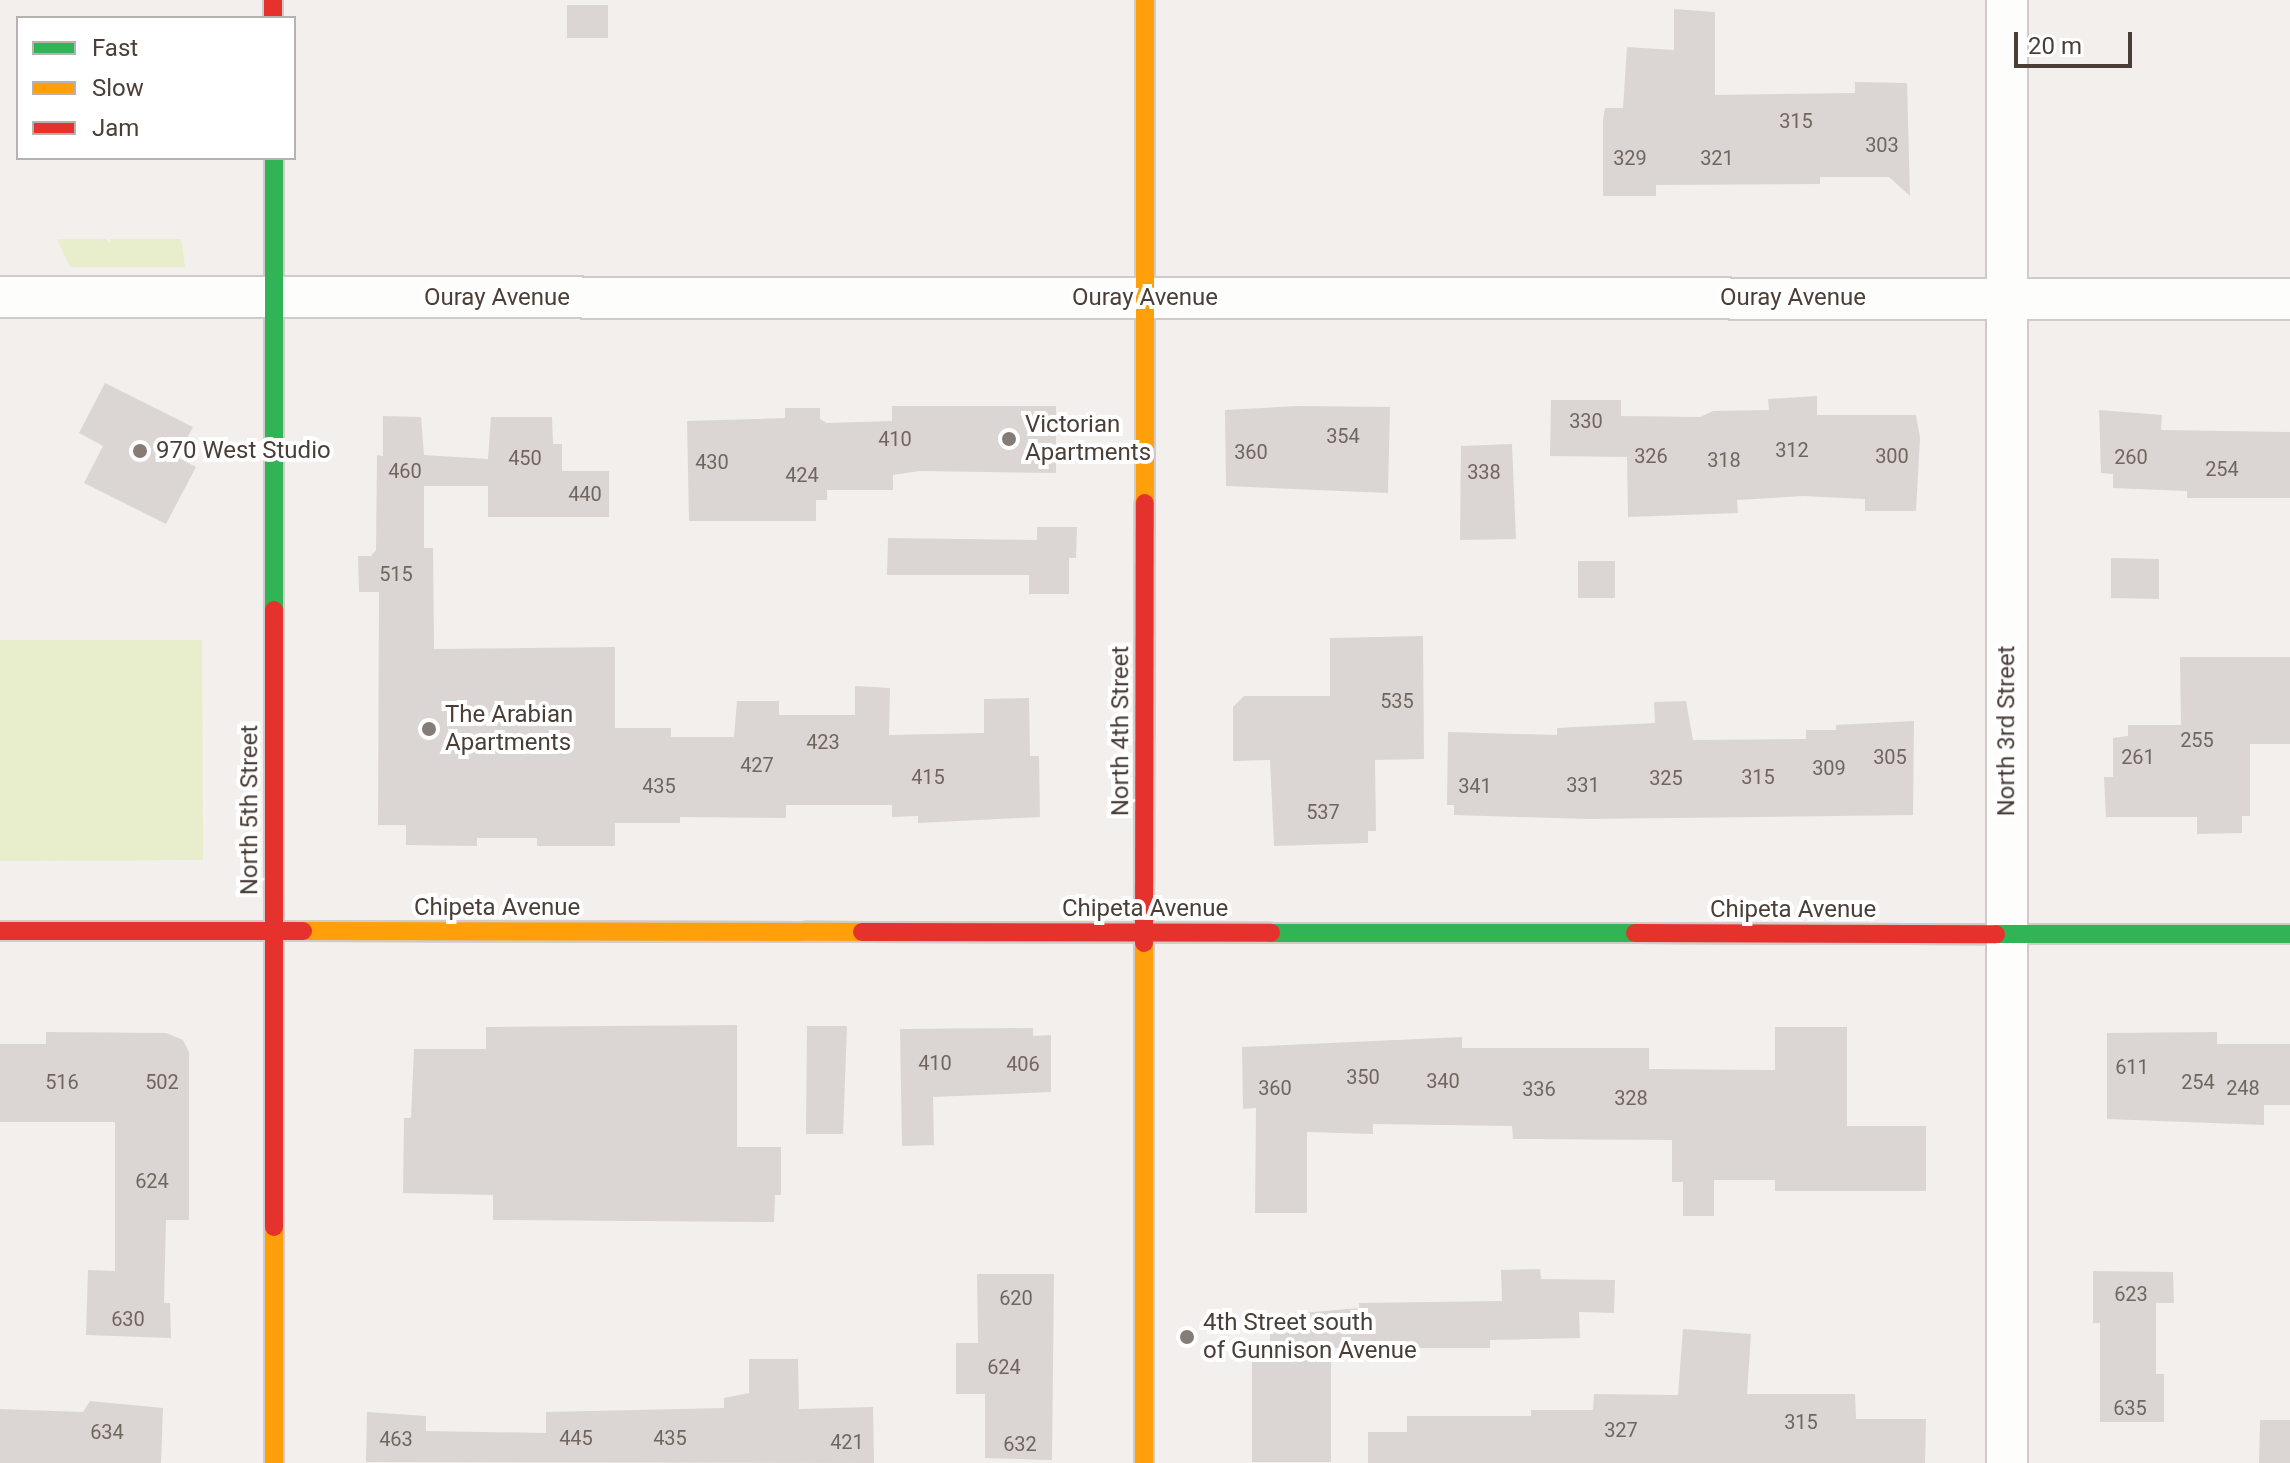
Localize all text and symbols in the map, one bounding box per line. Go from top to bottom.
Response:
legend [16,16,296,160]
scale bar [2018,16,2136,66]
text: 20 m [2028,32,2082,60]
text: Fast [92,34,138,62]
text: Slow [92,74,144,102]
house number: 315 [1779,109,1813,133]
text: Jam [92,114,139,142]
house number: 303 [1865,133,1899,157]
house number: 329 [1613,146,1647,170]
house number: 321 [1700,146,1734,170]
street label: Ouray Avenue [424,284,570,312]
street label: Ouray Avenue [1072,284,1218,312]
street label: Ouray Avenue [1720,284,1866,312]
house number: 330 [1569,409,1603,433]
place label: Victorian Apartments [1025,411,1151,467]
house number: 354 [1326,424,1360,448]
house number: 410 [878,427,912,451]
marker: Victorian Apartments [1000,430,1018,448]
place label: 970 West Studio [156,437,331,465]
house number: 312 [1775,438,1809,462]
house number: 360 [1234,440,1268,464]
marker: 970 West Studio [131,442,149,460]
house number: 326 [1634,444,1668,468]
house number: 300 [1875,444,1909,468]
house number: 260 [2114,445,2148,469]
house number: 450 [508,446,542,470]
house number: 318 [1707,448,1741,472]
house number: 430 [695,450,729,474]
house number: 254 [2205,457,2239,481]
house number: 460 [388,459,422,483]
house number: 338 [1467,460,1501,484]
house number: 424 [785,463,819,487]
house number: 440 [568,482,602,506]
house number: 515 [379,562,413,586]
street label: North 4th Street [1107,646,1135,816]
street label: North 3rd Street [1993,646,2021,816]
house number: 535 [1380,689,1414,713]
place label: The Arabian Apartments [445,701,573,757]
marker: The Arabian Apartments [420,720,438,738]
street label: North 5th Street [236,725,264,895]
house number: 255 [2180,728,2214,752]
house number: 423 [806,730,840,754]
house number: 305 [1873,745,1907,769]
house number: 261 [2121,745,2155,769]
house number: 427 [740,753,774,777]
house number: 309 [1812,756,1846,780]
house number: 415 [911,765,945,789]
house number: 315 [1741,765,1775,789]
house number: 325 [1649,766,1683,790]
house number: 331 [1566,773,1600,797]
house number: 435 [642,774,676,798]
house number: 341 [1458,774,1492,798]
house number: 537 [1306,800,1340,824]
street label: Chipeta Avenue [414,894,580,922]
street label: Chipeta Avenue [1062,895,1228,923]
street label: Chipeta Avenue [1710,896,1876,924]
house number: 410 [918,1051,952,1075]
house number: 406 [1006,1052,1040,1076]
house number: 611 [2115,1055,2149,1079]
house number: 350 [1346,1065,1380,1089]
house number: 340 [1426,1069,1460,1093]
house number: 516 [45,1070,79,1094]
house number: 502 [145,1070,179,1094]
house number: 254 [2181,1070,2215,1094]
house number: 360 [1258,1076,1292,1100]
house number: 248 [2226,1076,2260,1100]
house number: 336 [1522,1077,1556,1101]
house number: 328 [1614,1086,1648,1110]
house number: 624 [135,1169,169,1193]
house number: 623 [2114,1282,2148,1306]
house number: 620 [999,1286,1033,1310]
house number: 630 [111,1307,145,1331]
place label: 4th Street south of Gunnison Avenue [1203,1309,1417,1365]
marker: 4th Street south of Gunnison Avenue [1178,1328,1196,1346]
house number: 624 [987,1355,1021,1379]
house number: 635 [2113,1396,2147,1420]
house number: 315 [1784,1410,1818,1434]
house number: 327 [1604,1418,1638,1442]
house number: 634 [90,1420,124,1444]
house number: 445 [559,1426,593,1450]
house number: 435 [653,1426,687,1450]
house number: 463 [379,1427,413,1451]
house number: 421 [830,1430,864,1454]
house number: 632 [1003,1432,1037,1456]

